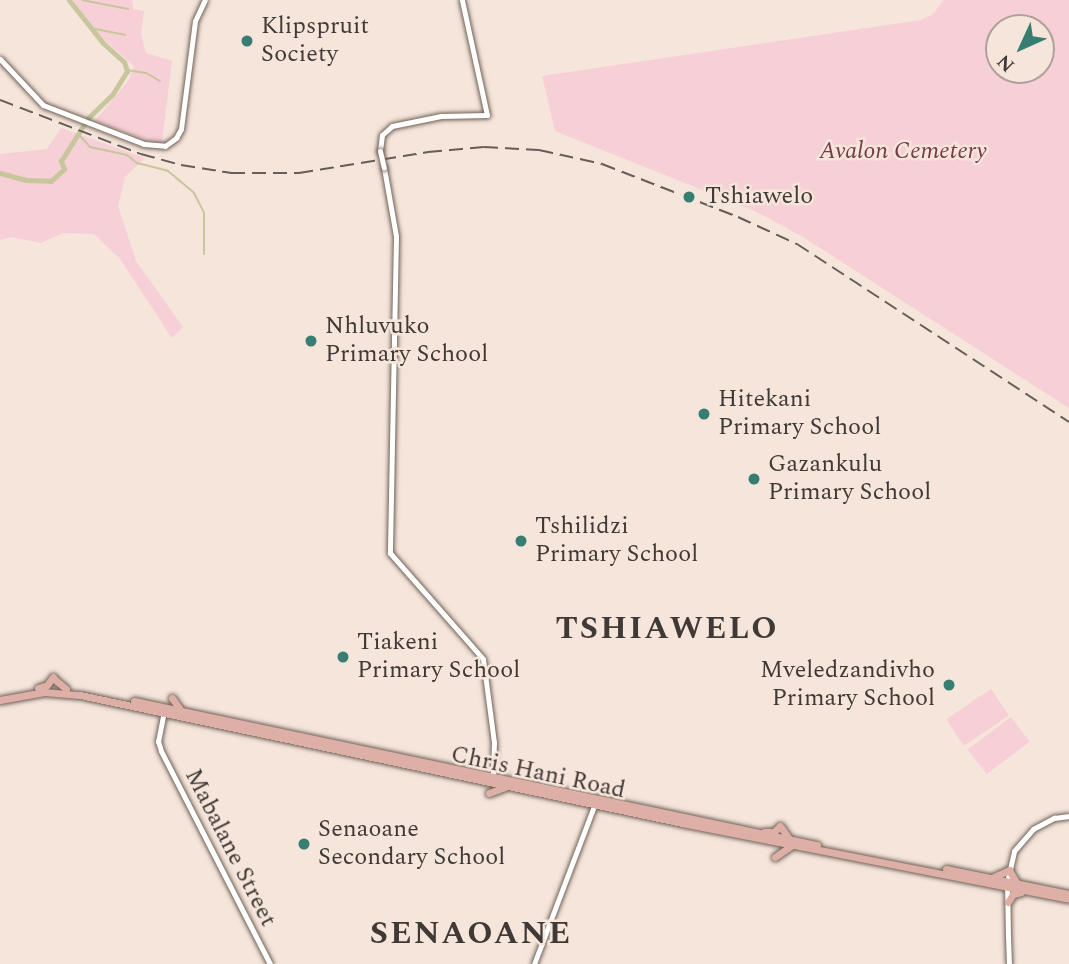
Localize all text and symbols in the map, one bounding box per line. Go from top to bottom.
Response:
place label: Klipspruit Society [261,13,369,69]
north arrow [985,14,1055,84]
marker: Klipspruit Society [239,33,255,49]
text: N [990,47,1022,79]
park label: Avalon Cemetery [819,138,987,166]
place label: Tshiawelo [705,183,813,211]
marker: Tshiawelo [679,187,699,207]
place label: Nhluvuko Primary School [325,313,488,369]
marker: Nhluvuko Primary School [303,333,319,349]
place label: Hitekani Primary School [718,386,881,442]
marker: Hitekani Primary School [696,406,712,422]
place label: Gazankulu Primary School [768,451,931,507]
marker: Gazankulu Primary School [746,471,762,487]
place label: Tshilidzi Primary School [535,513,698,569]
marker: Tshilidzi Primary School [513,533,529,549]
district label: TSHIAWELO [557,610,777,648]
place label: Tiakeni Primary School [357,629,520,685]
marker: Tiakeni Primary School [335,649,351,665]
place label: Mveledzandivho Primary School [760,657,935,713]
marker: Mveledzandivho Primary School [941,677,957,693]
street label: Chris Hani Road [448,740,628,806]
street label: Mabalane Street [178,764,282,932]
place label: Senaoane Secondary School [318,816,505,872]
marker: Senaoane Secondary School [296,836,312,852]
district label: SENAOANE [371,915,571,953]

